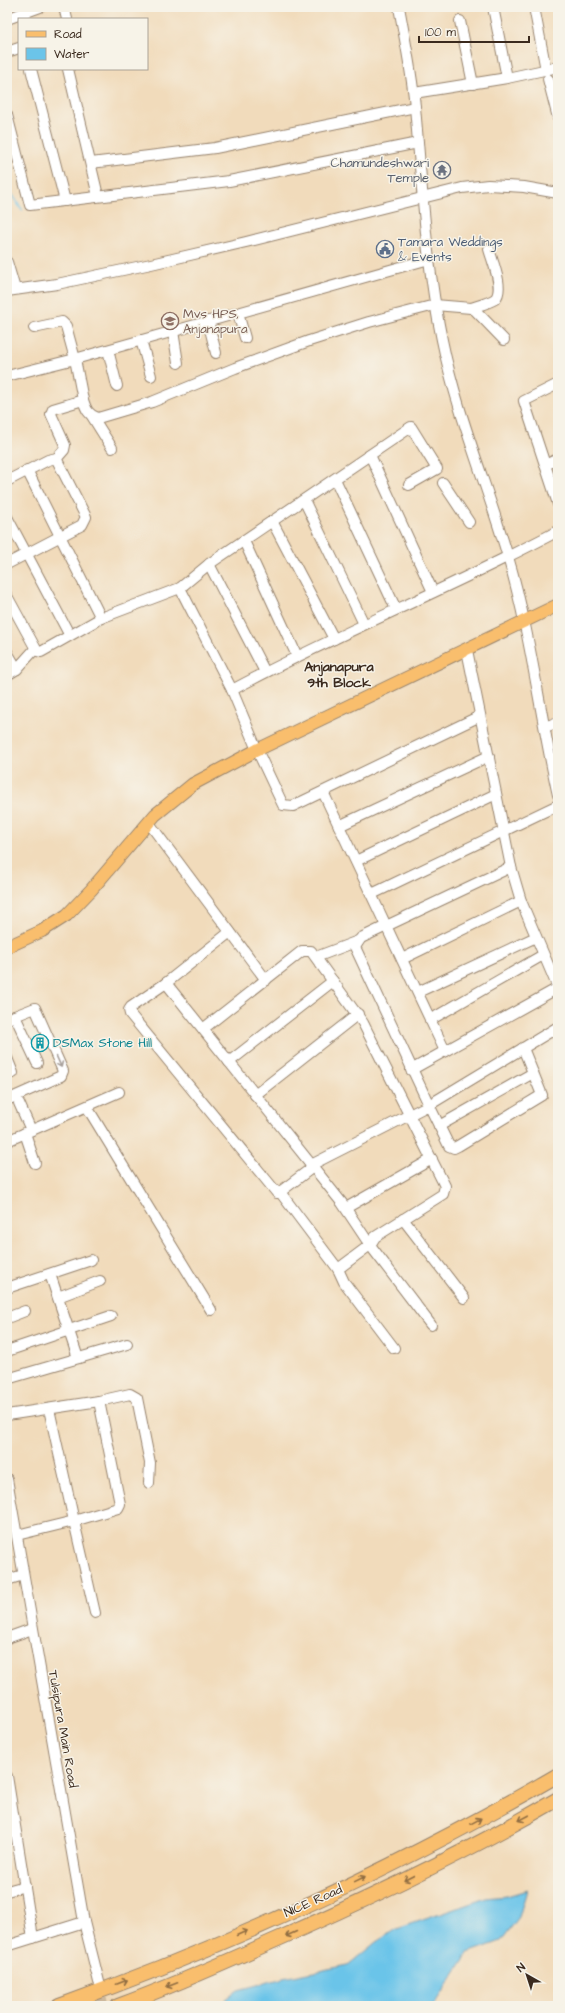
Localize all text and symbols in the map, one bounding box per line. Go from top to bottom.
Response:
legend [18,18,148,70]
scale bar [419,18,529,44]
text: 100 m [425,24,456,41]
text: Road [54,26,82,43]
text: Water [54,46,90,63]
place label: Chamundeshwari Temple [331,154,429,187]
temple icon: Chamundeshwari Temple [432,160,452,180]
place label: Tamara Weddings & Events [398,233,503,266]
public building icon: Tamara Weddings & Events [375,239,395,259]
place label: Mvs HPS, Anjanapura [183,305,248,338]
school or university icon: Mvs HPS, Anjanapura [160,311,180,331]
district label: Anjanapura 9th Block [304,657,375,693]
building icon: DSMax Stone Hill [30,1033,50,1053]
place label: DSMax Stone Hill [53,1034,152,1052]
one-way arrow [56,1056,63,1068]
street label: Tulsipura Main Road [44,1669,82,1789]
one-way arrow [518,1815,530,1822]
one-way arrow [470,1816,482,1824]
one-way arrow [354,1875,366,1882]
one-way arrow [403,1875,415,1882]
street label: NICE Road [281,1880,345,1922]
one-way arrow [235,1929,247,1936]
one-way arrow [286,1930,298,1938]
north arrow [507,1955,547,1995]
text: N [514,1960,528,1976]
one-way arrow [115,1978,127,1986]
one-way arrow [166,1981,178,1989]

